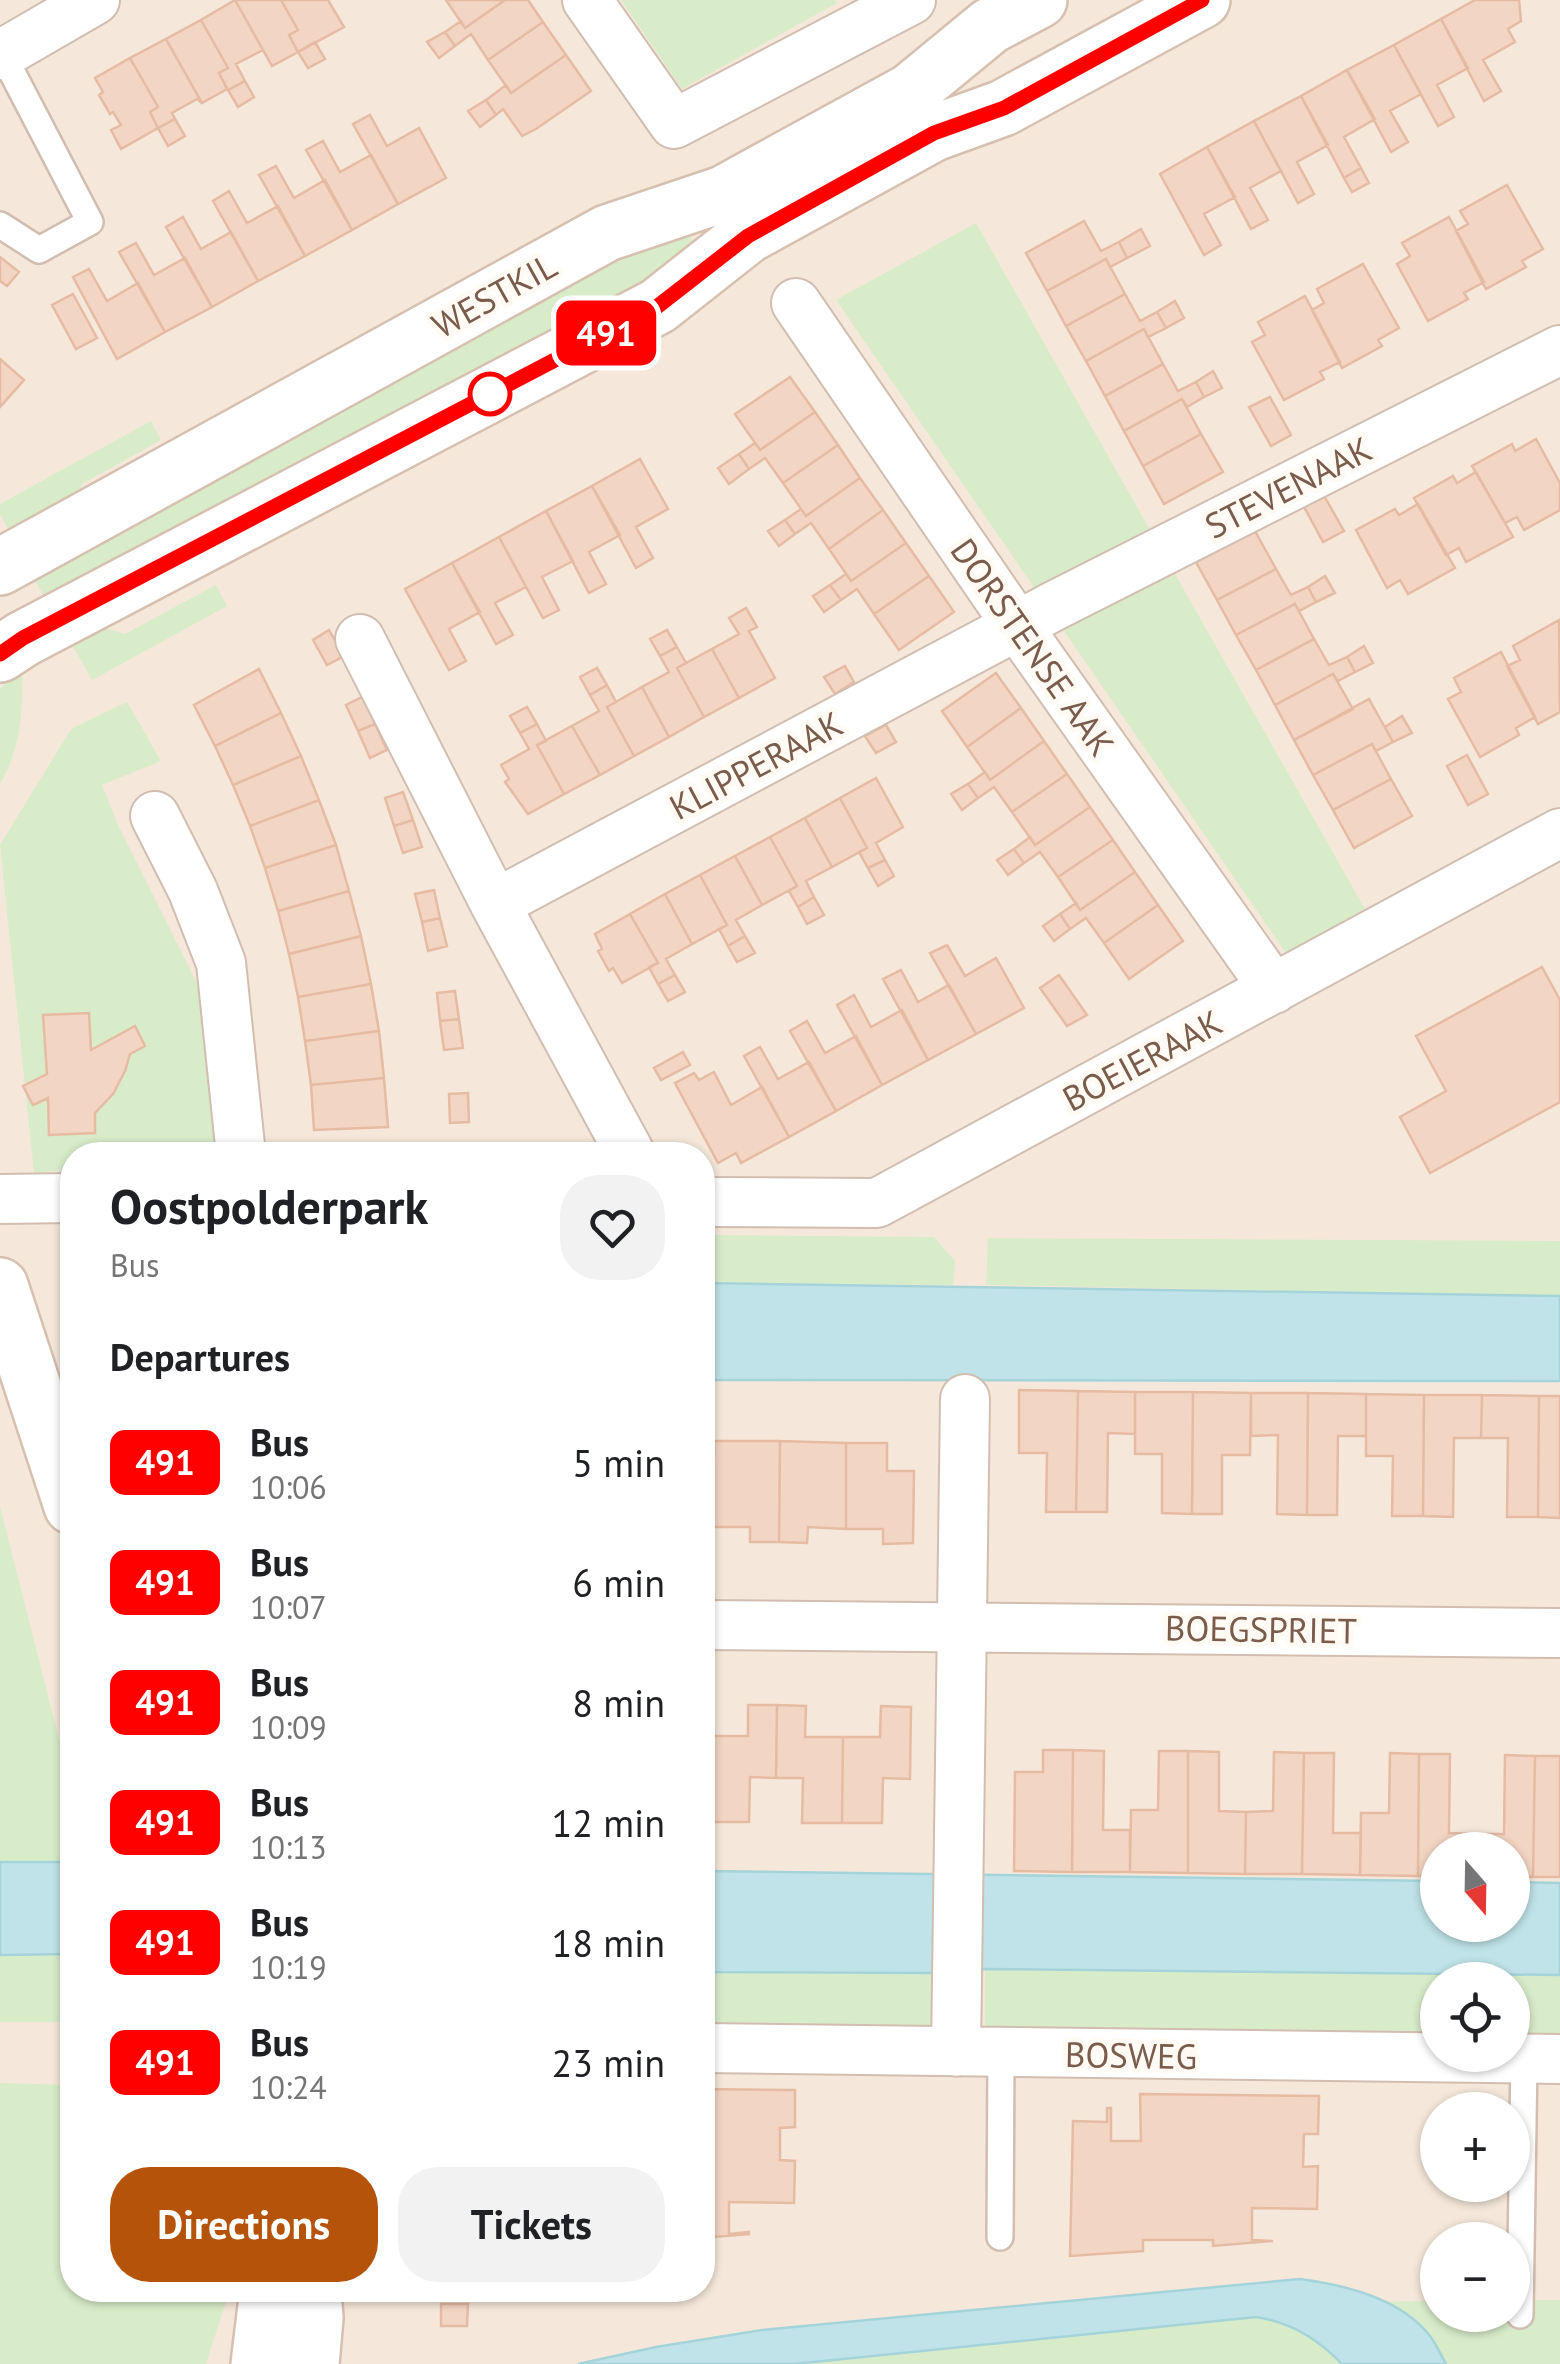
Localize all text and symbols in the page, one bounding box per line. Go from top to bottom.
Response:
street label: WESTKIL [424,242,564,348]
line badge: 491 [548,300,664,366]
text: 491 [576,310,636,356]
unlabelled marker [469,373,511,415]
street label: STEVENAAK [1197,425,1379,549]
street label: DORSTENSE AAK [941,529,1125,765]
street label: KLIPPERAAK [661,700,851,830]
street label: BOEIERAAK [1054,999,1230,1121]
text: Oostpolderpark [110,1175,428,1237]
button: heart [560,1175,665,1280]
text: Bus [110,1244,159,1286]
text: Departures [110,1332,290,1381]
text: Bus [250,1417,309,1466]
text: 5 min [572,1438,665,1487]
text: 491 [135,1439,195,1485]
text: 10:06 [250,1466,327,1508]
text: Bus [250,1537,309,1586]
text: 6 min [572,1558,665,1607]
text: 491 [135,1559,195,1605]
text: 10:07 [250,1586,327,1628]
street label: BOEGSPRIET [1165,1604,1357,1654]
text: Bus [250,1657,309,1706]
text: 8 min [572,1678,665,1727]
text: 491 [135,1679,195,1725]
text: 10:09 [250,1706,327,1748]
text: Bus [250,1777,309,1826]
text: 12 min [552,1798,665,1847]
text: 491 [135,1799,195,1845]
text: 10:13 [250,1826,327,1868]
north arrow [1420,1832,1530,1942]
map controls [1420,1832,1530,2332]
text: Bus [250,1897,309,1946]
text: 18 min [552,1918,665,1967]
text: 491 [135,1919,195,1965]
text: 10:19 [250,1946,327,1988]
button: locate [1420,1962,1530,2072]
text: Bus [250,2017,309,2066]
street label: BOSWEG [1065,2031,1197,2079]
text: 23 min [552,2038,665,2087]
text: 491 [135,2039,195,2085]
text: 10:24 [250,2066,327,2108]
button: + [1420,2092,1530,2202]
button: Directions [110,2167,378,2282]
button: Tickets [398,2167,665,2282]
button: − [1420,2222,1530,2332]

